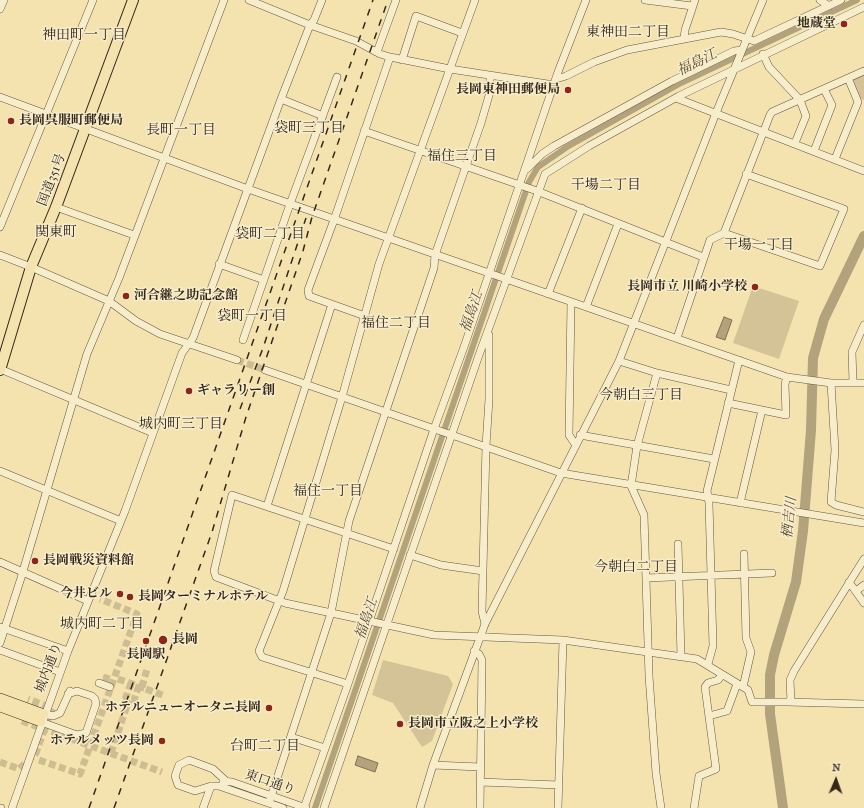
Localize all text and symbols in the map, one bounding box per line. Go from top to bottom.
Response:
place label: 地蔵堂 [797,16,836,32]
marker: 地蔵堂 [839,19,849,29]
district label: 東神田二丁目 [586,25,670,41]
district label: 神田町一丁目 [42,28,126,44]
water label: 福島江 [674,46,720,80]
place label: 長岡東神田郵便局 [456,82,560,98]
marker: 長岡東神田郵便局 [563,85,573,95]
place label: 長岡呉服町郵便局 [19,113,123,129]
marker: 長岡呉服町郵便局 [6,116,16,126]
district label: 袋町三丁目 [274,121,344,137]
district label: 長町一丁目 [146,123,216,139]
district label: 福住三丁目 [427,149,497,165]
street label: 国道351号 [35,152,69,208]
district label: 干場二丁目 [571,178,641,194]
district label: 関東町 [35,225,77,241]
district label: 袋町二丁目 [235,227,305,243]
district label: 干場一丁目 [724,238,794,254]
place label: 長岡市立 川崎小学校 [627,279,747,295]
marker: 長岡市立 川崎小学校 [750,282,760,292]
place label: 河合継之助記念館 [134,288,238,304]
water label: 福島江 [457,289,487,335]
marker: 河合継之助記念館 [121,291,131,301]
district label: 袋町一丁目 [217,309,287,325]
district label: 福住二丁目 [361,316,431,332]
place label: ギャラリー創 [197,383,275,399]
marker: ギャラリー創 [184,386,194,396]
district label: 今朝白三丁目 [599,388,683,404]
district label: 城内町三丁目 [139,417,223,433]
district label: 福住一丁目 [293,484,363,500]
water label: 栖吉川 [779,496,801,540]
place label: 長岡戦災資料館 [43,553,134,569]
marker: 長岡戦災資料館 [30,556,40,566]
district label: 今朝白二丁目 [594,560,678,576]
place label: 今井ビル [60,586,112,602]
marker: 今井ビル [115,589,125,599]
place label: 長岡ターミナルホテル [138,589,268,605]
marker: 長岡ターミナルホテル [125,592,135,602]
water label: 福島江 [352,596,382,642]
district label: 城内町二丁目 [60,617,144,633]
place label: 長岡 [172,632,198,648]
marker: 長岡 [157,634,169,646]
marker: 長岡駅 [141,636,151,646]
street label: 城内通り [32,641,66,695]
place label: 長岡駅 [127,647,165,663]
place label: ホテルニューオータニ長岡 [105,700,261,716]
marker: ホテルニューオータニ長岡 [264,703,274,713]
place label: 長岡市立阪之上小学校 [408,716,538,732]
marker: 長岡市立阪之上小学校 [395,719,405,729]
place label: ホテルメッツ長岡 [50,733,154,749]
marker: ホテルメッツ長岡 [157,736,167,746]
district label: 台町二丁目 [230,739,300,755]
north arrow [816,760,856,800]
text: N [832,761,841,774]
street label: 東口通り [243,767,297,799]

